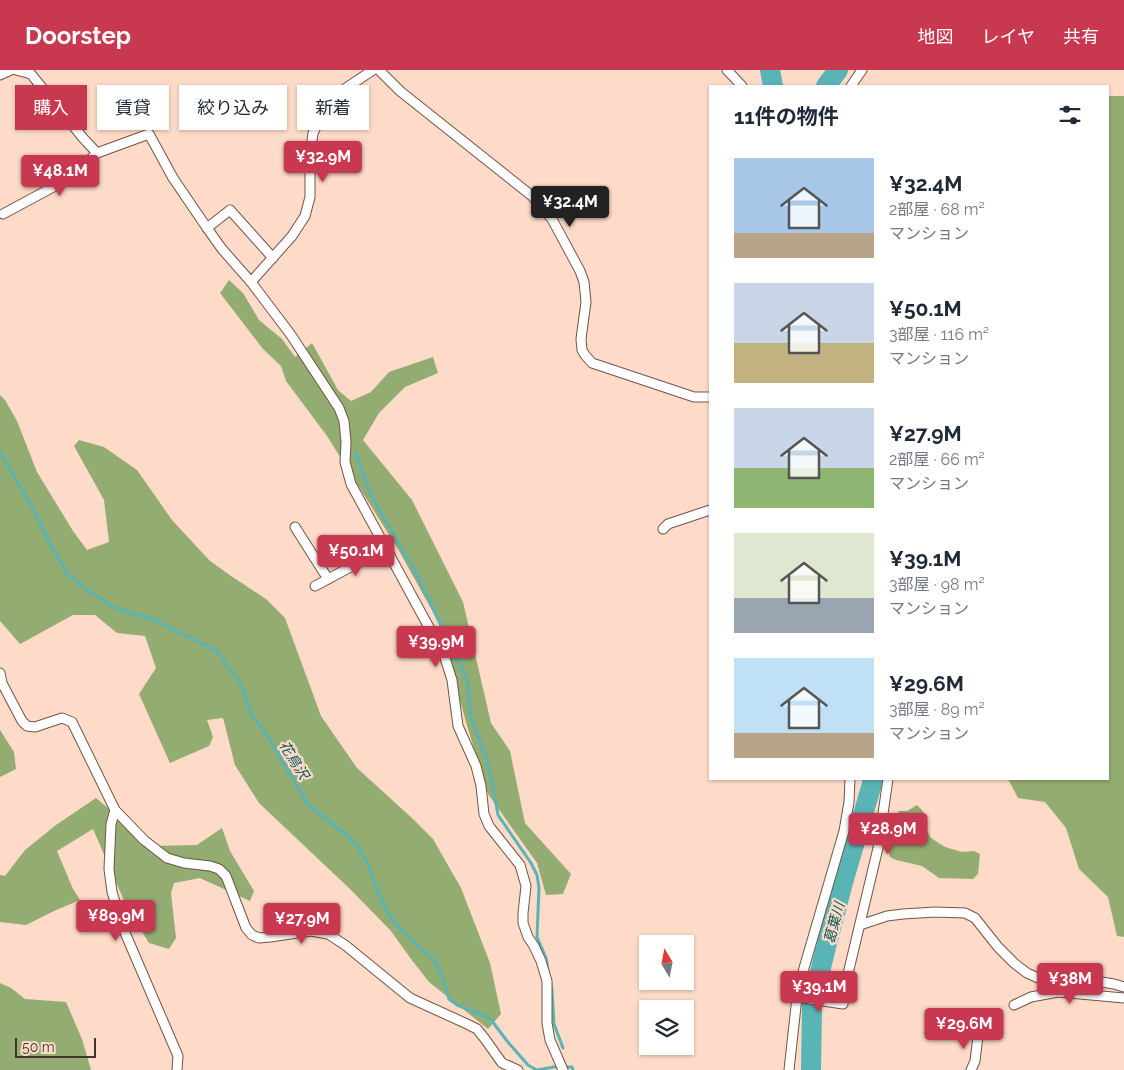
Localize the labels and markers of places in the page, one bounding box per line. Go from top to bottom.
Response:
pin: ¥32.9M [282,140,364,183]
pin: ¥48.1M [19,154,101,197]
pin: ¥32.4M [529,186,611,228]
pin: ¥50.1M [315,534,397,577]
pin: ¥39.9M [395,626,477,668]
pin: ¥28.9M [847,812,929,855]
pin: ¥89.9M [75,900,157,942]
pin: ¥27.9M [261,902,343,945]
pin: ¥38M [1040,962,1100,1005]
pin: ¥39.1M [778,970,860,1013]
pin: ¥29.6M [923,1008,1005,1050]

